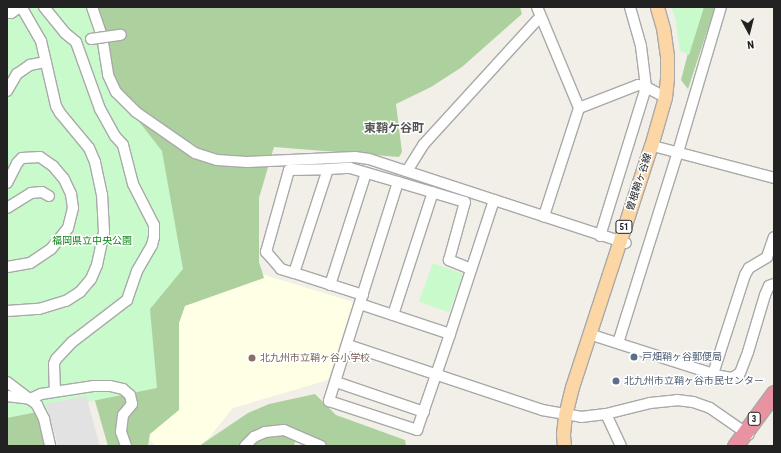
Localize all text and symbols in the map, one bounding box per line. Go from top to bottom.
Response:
north arrow [729,12,769,52]
text: N [746,38,755,51]
district label: 東鞘ケ谷町 [364,122,424,136]
street label: 曽根鞘ヶ谷線 [624,152,654,212]
road number: 51 [615,220,633,234]
park label: 福岡県立中央公園 [52,235,132,247]
place label: 戸畑鞘ヶ谷郵便局 [642,351,722,363]
place label: 北九州市立鞘ヶ谷小学校 [260,352,370,364]
marker: 戸畑鞘ヶ谷郵便局 [629,352,639,362]
marker: 北九州市立鞘ヶ谷小学校 [247,353,257,363]
place label: 北九州市立鞘ヶ谷市民センター [624,375,764,387]
marker: 北九州市立鞘ヶ谷市民センター [611,376,621,386]
road number: 3 [747,412,761,426]

